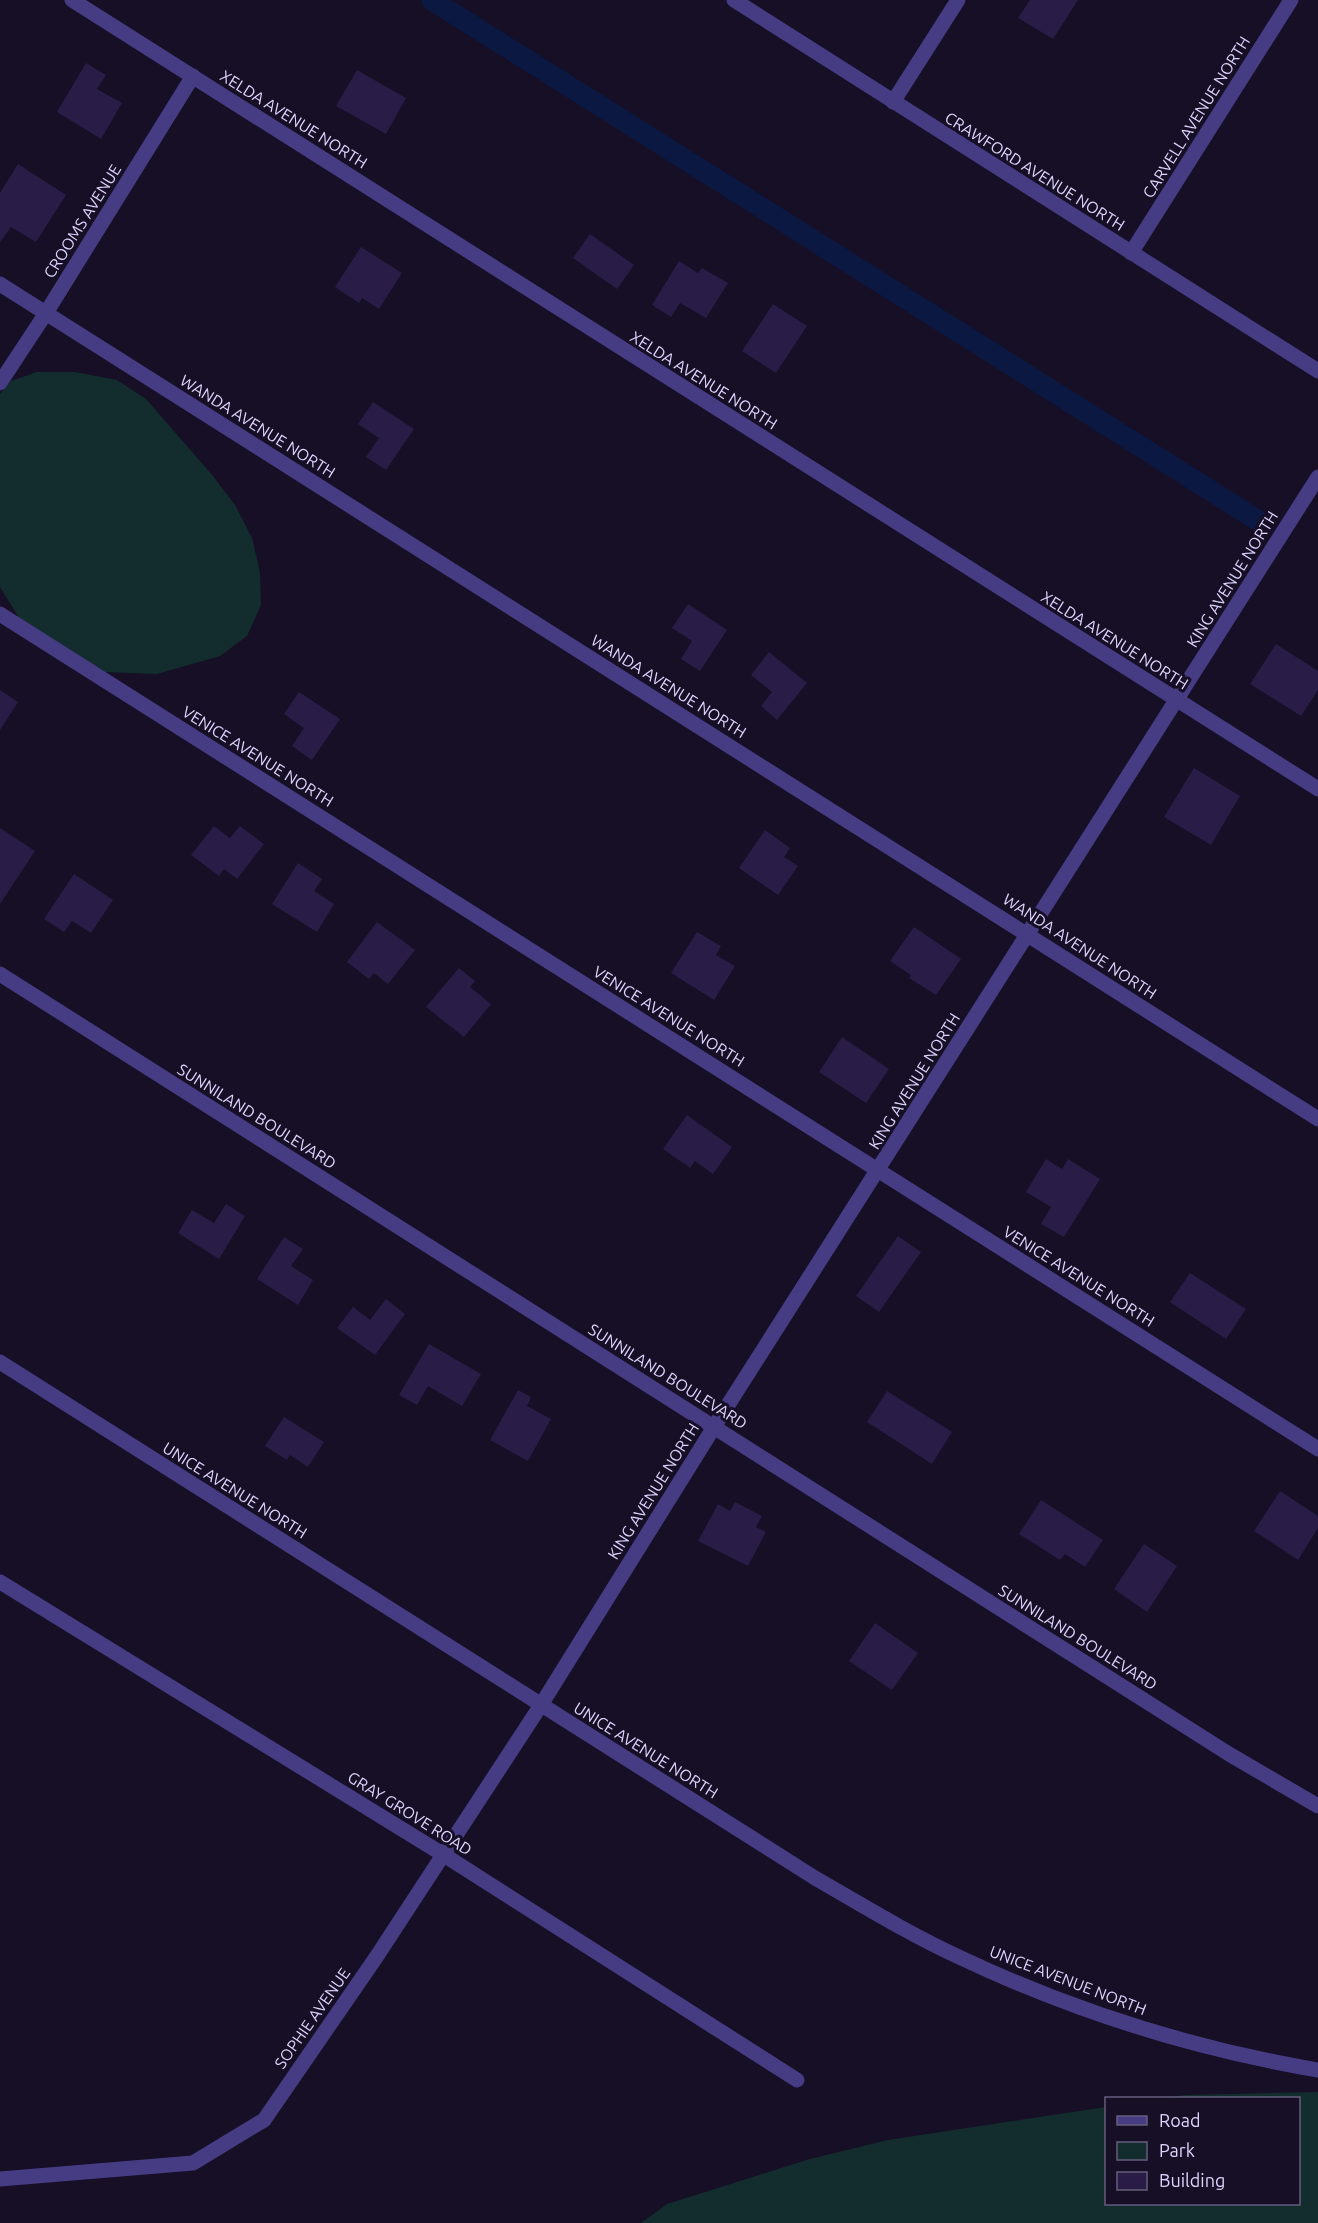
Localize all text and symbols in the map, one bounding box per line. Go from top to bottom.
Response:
street label: CARVELL AVENUE NORTH [1139,33,1253,201]
street label: XELDA AVENUE NORTH [217,66,371,172]
street label: CRAWFORD AVENUE NORTH [942,108,1128,234]
street label: CROOMS AVENUE [40,161,124,281]
street label: XELDA AVENUE NORTH [627,327,781,433]
street label: WANDA AVENUE NORTH [177,371,339,481]
street label: KING AVENUE NORTH [1183,508,1281,650]
street label: XELDA AVENUE NORTH [1038,587,1192,693]
street label: WANDA AVENUE NORTH [588,631,750,741]
street label: VENICE AVENUE NORTH [179,702,337,810]
street label: WANDA AVENUE NORTH [1000,890,1160,1002]
street label: VENICE AVENUE NORTH [590,962,748,1070]
street label: KING AVENUE NORTH [865,1010,963,1152]
street label: SUNNILAND BOULEVARD [175,1060,339,1172]
street label: VENICE AVENUE NORTH [1000,1222,1158,1330]
street label: SUNNILAND BOULEVARD [586,1320,750,1432]
street label: KING AVENUE NORTH [604,1420,702,1562]
street label: UNICE AVENUE NORTH [160,1438,310,1542]
street label: SUNNILAND BOULEVARD [996,1581,1160,1693]
street label: UNICE AVENUE NORTH [571,1698,721,1802]
street label: GRAY GROVE ROAD [345,1768,475,1858]
street label: UNICE AVENUE NORTH [987,1942,1149,2018]
street label: SOPHIE AVENUE [271,1964,353,2072]
legend [1105,2097,1300,2205]
text: Road [1159,2110,1201,2130]
text: Park [1159,2140,1195,2160]
text: Building [1159,2170,1225,2190]

